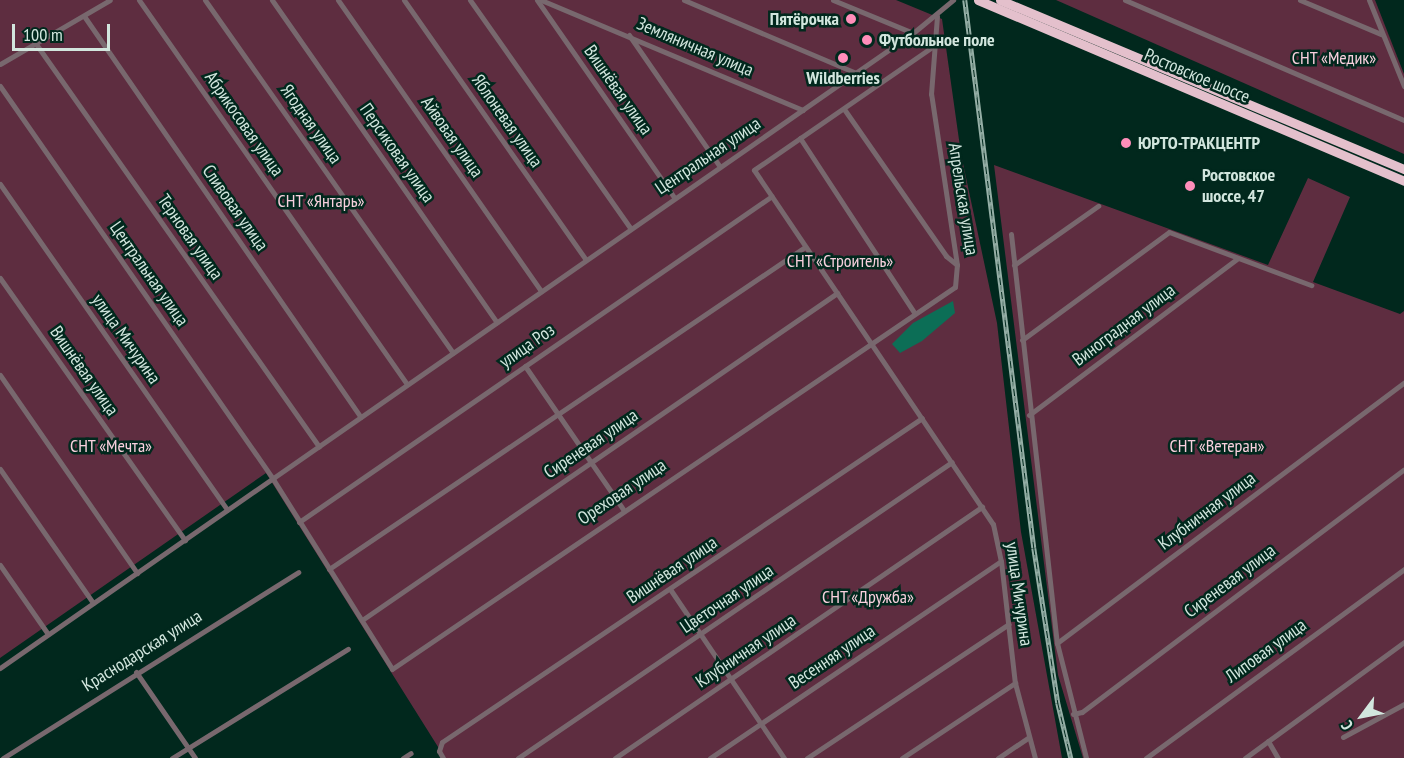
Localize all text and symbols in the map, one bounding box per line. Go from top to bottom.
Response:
place label: Пятёрочка [770,8,839,30]
scale bar [15,12,112,50]
marker: Пятёрочка [844,12,858,26]
street label: Земляничная улица [633,13,757,81]
text: 100 m [23,23,63,46]
place label: Футбольное поле [879,29,995,51]
marker: Футбольное поле [860,33,874,47]
street label: Вишнёвая улица [579,41,657,139]
street label: Ростовское шоссе [1141,44,1253,108]
park label: СНТ «Медик» [1291,47,1377,69]
marker: Wildberries [836,51,850,65]
place label: Wildberries [806,67,880,89]
street label: Абрикосовая улица [200,68,288,180]
street label: Яблоневая улица [467,70,547,172]
street label: Ягодная улица [276,80,346,168]
street label: Айвовая улица [416,92,488,182]
street label: Персиковая улица [355,99,439,207]
street label: Центральная улица [651,113,765,199]
place label: ЮРТО-ТРАКЦЕНТР [1138,132,1260,154]
marker: ЮРТО-ТРАКЦЕНТР [1119,136,1133,150]
street label: Апрельская улица [943,141,983,257]
street label: Сливовая улица [197,161,273,255]
place label: Ростовское шоссе, 47 [1202,165,1275,207]
marker: Ростовское шоссе, 47 [1183,179,1197,193]
street label: Терновая улица [153,190,227,284]
park label: СНТ «Янтарь» [277,190,365,212]
street label: Центральная улица [105,218,193,330]
park label: СНТ «Строитель» [786,250,894,272]
street label: Виноградная улица [1068,279,1180,371]
street label: улица Мичурина [87,290,165,388]
street label: улица Роз [495,319,559,373]
street label: Вишнёвая улица [45,322,123,420]
street label: Сиреневая улица [540,405,642,483]
park label: СНТ «Мечта» [70,435,152,457]
park label: СНТ «Ветеран» [1169,435,1265,457]
street label: Ореховая улица [574,455,670,529]
street label: Клубничная улица [1154,467,1260,555]
street label: Вишнёвая улица [623,532,721,608]
street label: Сиреневая улица [1180,540,1280,622]
street label: улица Мичурина [1001,541,1037,647]
street label: Цветочная улица [676,560,778,638]
park label: СНТ «Дружба» [822,586,914,608]
street label: Краснодарская улица [78,606,206,696]
street label: Клубничная улица [692,610,800,692]
street label: Липовая улица [1221,614,1311,688]
street label: Весенняя улица [785,620,879,694]
north arrow [1332,686,1392,746]
text: С [1336,717,1357,734]

